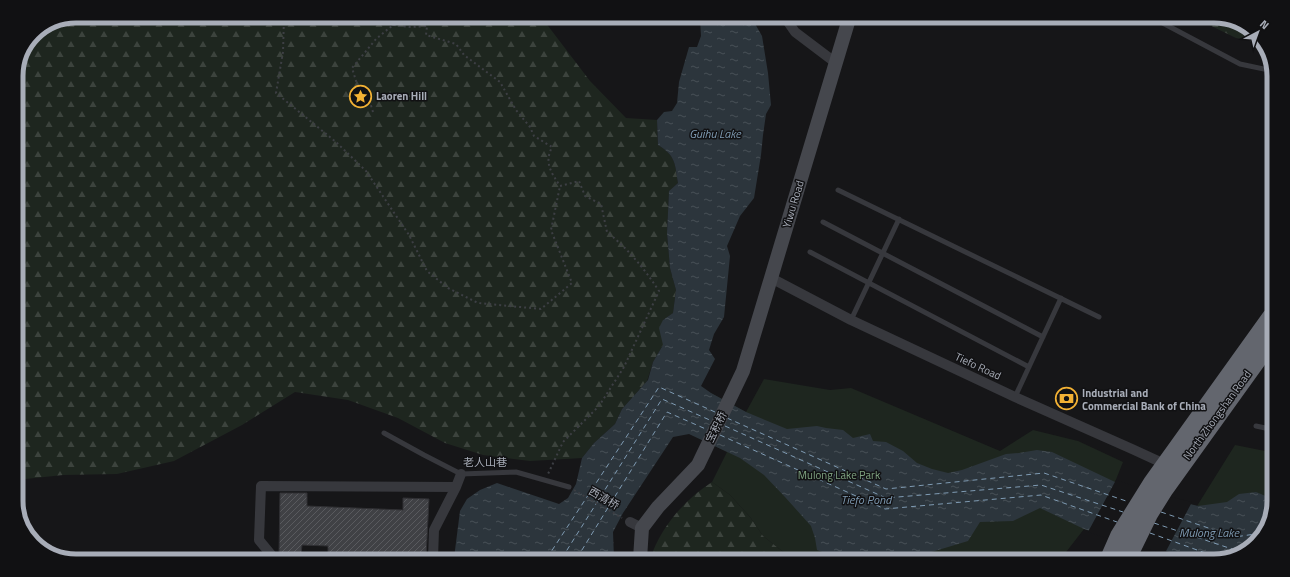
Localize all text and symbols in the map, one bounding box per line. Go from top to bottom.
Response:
north arrow [1238,12,1278,52]
text: N [1256,16,1273,33]
place icon: Laoren Hill [347,83,373,109]
place label: Laoren Hill [376,88,427,104]
water label: Guihu Lake [689,124,742,143]
street label: Yiwu Road [778,178,808,230]
street label: Tiefo Road [952,348,1004,384]
street label: North Zhongshan Road [1179,367,1255,463]
place label: Industrial and Commercial Bank of China [1082,385,1206,414]
bank icon: Industrial and Commercial Bank of China [1054,386,1080,412]
street label: 宝积桥 [702,409,730,445]
street label: 老人山巷 [463,454,507,470]
park label: Mulong Lake Park [798,467,881,483]
street label: 西清桥 [586,483,622,513]
water label: Tiefo Pond [841,490,893,509]
water label: Mulong Lake [1179,523,1240,542]

